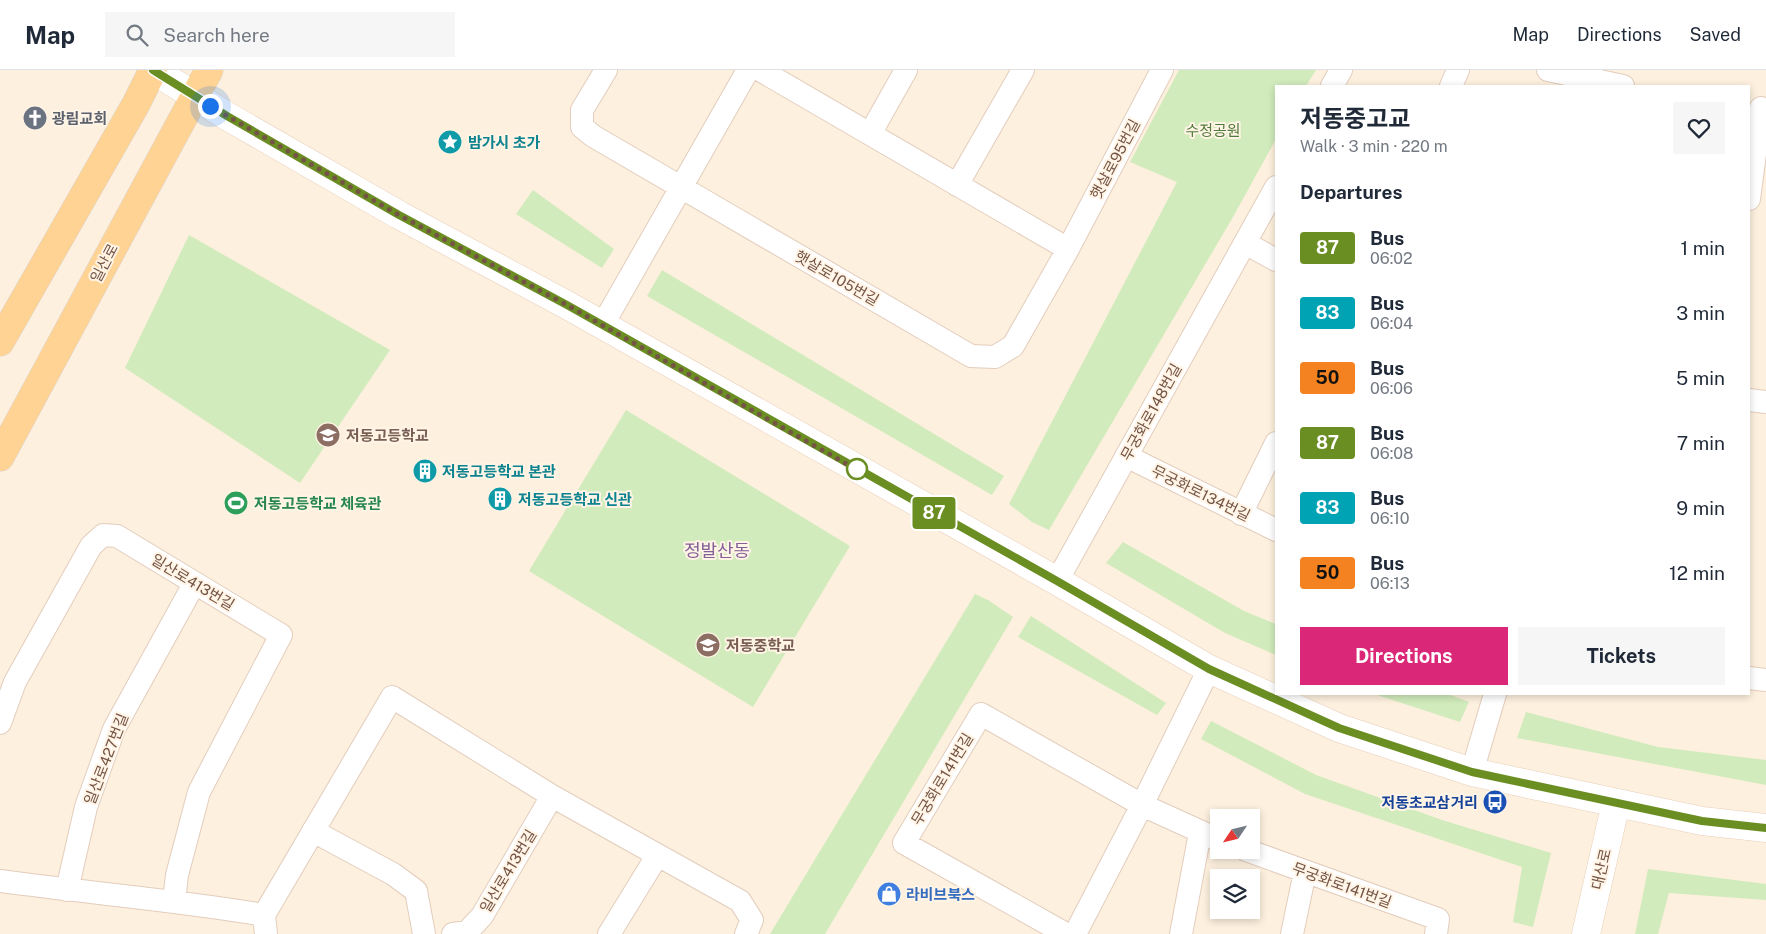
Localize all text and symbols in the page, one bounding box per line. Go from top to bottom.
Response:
search box [105,12,455,57]
text: Map [25,21,75,49]
icon: search [123,21,151,49]
text: Search here [163,24,270,46]
text: Map [1512,24,1549,45]
text: Directions [1577,24,1662,45]
text: Saved [1690,24,1741,45]
your location [198,94,223,119]
button: heart [1673,102,1725,154]
text: 저동중고교 [1300,104,1410,132]
church icon: 광림교회 [22,105,48,131]
place label: 광림교회 [52,110,107,127]
street label: 햇살로95번길 [1087,116,1143,202]
park label: 수정공원 [1185,122,1241,139]
place icon: 밤가시 초가 [437,129,463,155]
place label: 밤가시 초가 [468,134,541,151]
text: Walk · 3 min · 220 m [1300,137,1448,156]
text: Departures [1300,181,1403,203]
text: Bus [1370,227,1404,249]
text: 87 [1316,237,1339,258]
text: 1 min [1680,237,1725,259]
street label: 일산로 [87,241,121,285]
street label: 햇살로105번길 [792,247,882,309]
text: 06:02 [1370,249,1413,268]
text: Bus [1370,292,1404,314]
text: 83 [1316,302,1340,323]
text: 3 min [1676,302,1725,324]
text: 06:04 [1370,314,1413,333]
text: Bus [1370,357,1404,379]
street label: 무궁화로148번길 [1117,361,1185,463]
text: 50 [1316,367,1339,388]
text: 5 min [1676,367,1725,389]
text: 06:06 [1370,379,1413,398]
school or university icon: 저동고등학교 [315,422,341,448]
text: Bus [1370,422,1404,444]
place label: 저동고등학교 [346,427,429,444]
text: 87 [1316,432,1339,453]
text: 7 min [1677,432,1725,454]
text: 06:08 [1370,444,1413,463]
building icon: 저동고등학교 본관 [412,458,438,484]
unlabelled marker [846,458,868,480]
street label: 무궁화로134번길 [1149,462,1253,524]
place label: 저동고등학교 본관 [442,463,556,480]
building icon: 저동고등학교 신관 [487,486,513,512]
text: Bus [1370,487,1404,509]
sports icon: 저동고등학교 체육관 [223,490,249,516]
place label: 저동고등학교 신관 [518,491,632,508]
place label: 저동고등학교 체육관 [254,495,382,512]
line badge: 87 [912,497,956,529]
text: 83 [1316,497,1340,518]
text: 9 min [1676,497,1725,519]
text: 87 [922,502,946,523]
text: 06:10 [1370,509,1410,528]
district label: 정발산동 [684,540,750,561]
street label: 일산로413번길 [148,551,238,613]
text: Bus [1370,552,1404,574]
text: 50 [1316,562,1339,583]
text: 12 min [1669,562,1725,584]
text: 06:13 [1370,574,1410,593]
button: Directions [1300,627,1508,685]
button: Tickets [1518,627,1725,685]
school or university icon: 저동중학교 [695,632,721,658]
place label: 저동중학교 [726,637,795,654]
street label: 일산로427번길 [81,711,131,807]
street label: 무궁화로141번길 [908,730,976,828]
bus stop icon: 저동초교삼거리 [1482,789,1508,815]
place label: 저동초교삼거리 [1381,794,1478,811]
north arrow [1210,809,1260,859]
map controls [1210,809,1260,919]
street label: 일산로413번길 [477,826,539,916]
street label: 대산로 [1588,847,1614,891]
street label: 무궁화로141번길 [1290,859,1394,911]
button: layers [1210,869,1260,919]
shop icon: 라비브북스 [876,881,902,907]
place label: 라비브북스 [906,886,975,903]

